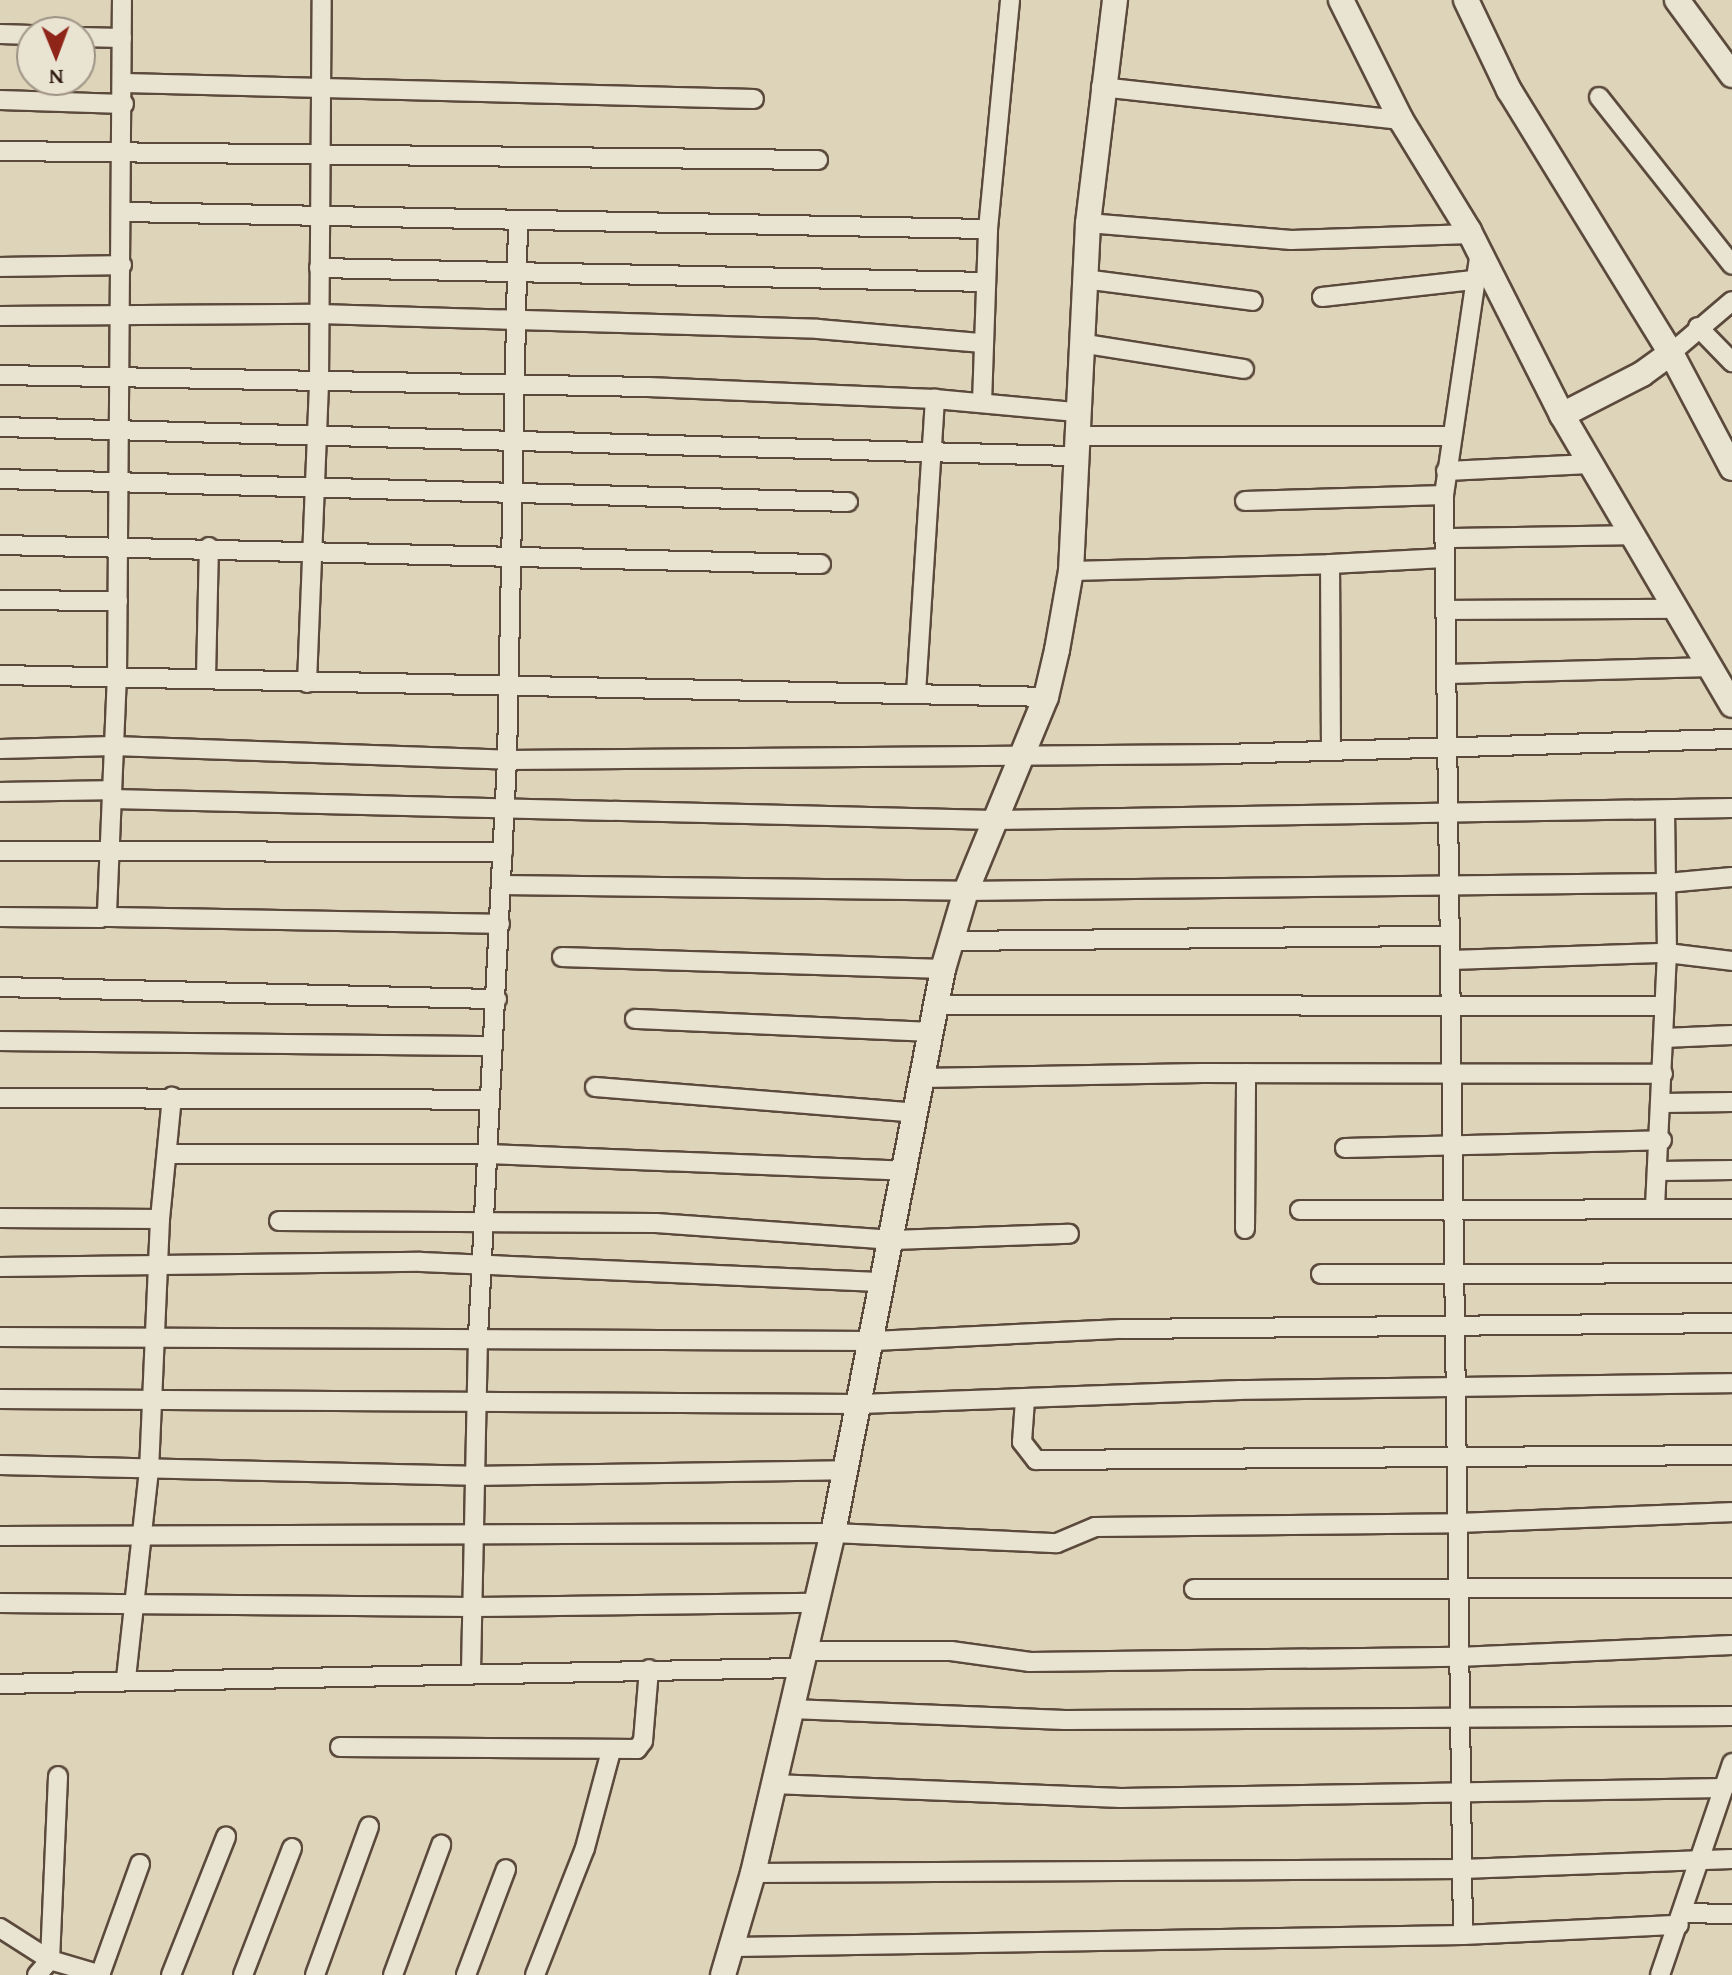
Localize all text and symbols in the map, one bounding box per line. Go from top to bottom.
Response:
north arrow [16,16,96,96]
text: N [49,62,64,94]

